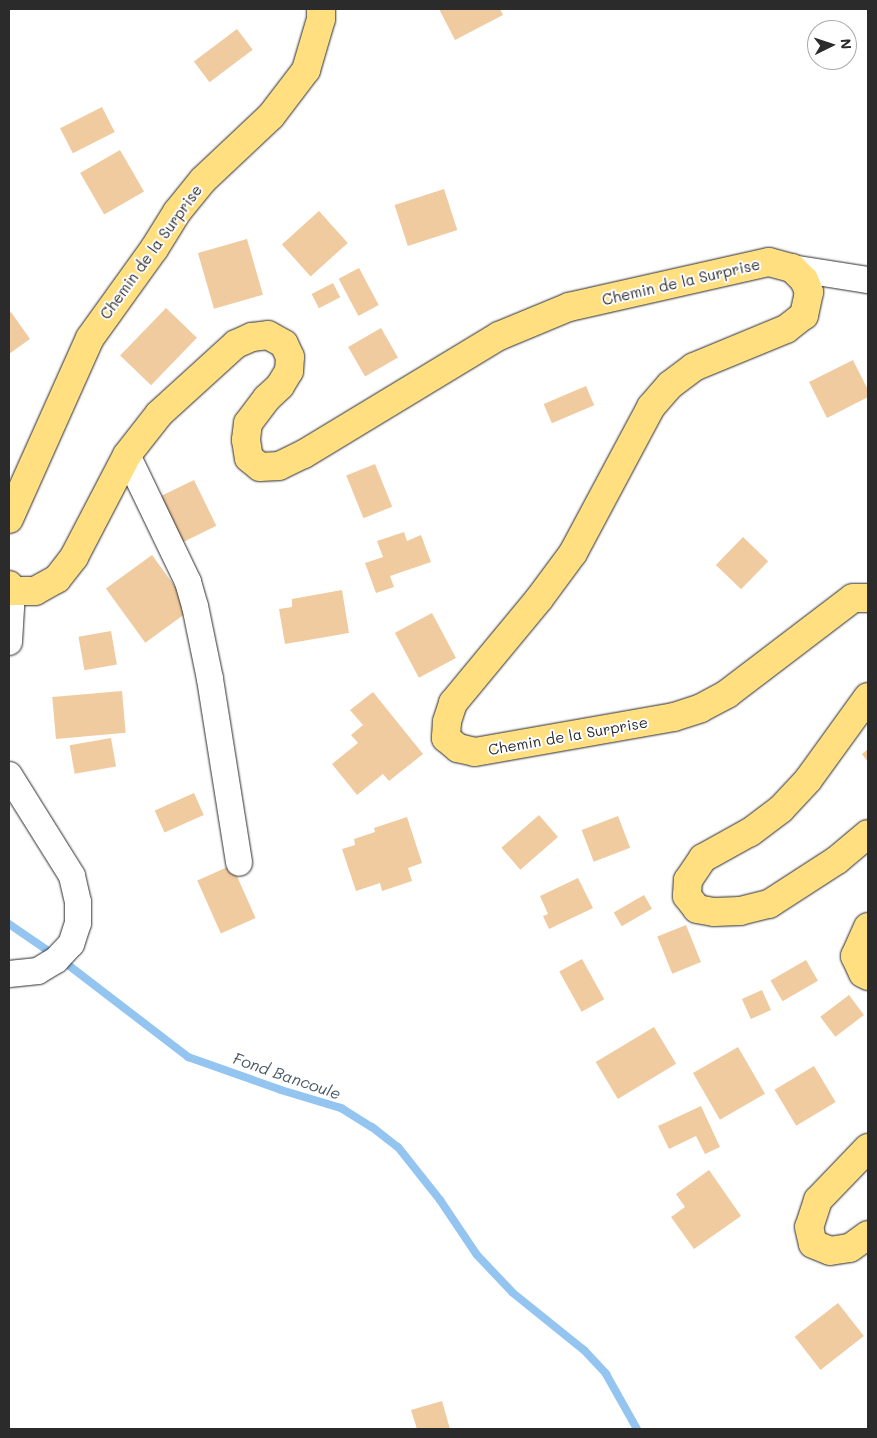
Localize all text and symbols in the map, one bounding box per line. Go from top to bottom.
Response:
north arrow [807,20,857,70]
text: N [837,38,856,50]
street label: Chemin de la Surprise [96,181,206,323]
street label: Chemin de la Surprise [600,255,762,309]
street label: Chemin de la Surprise [487,713,649,759]
water label: Fond Bancoule [231,1049,343,1103]

